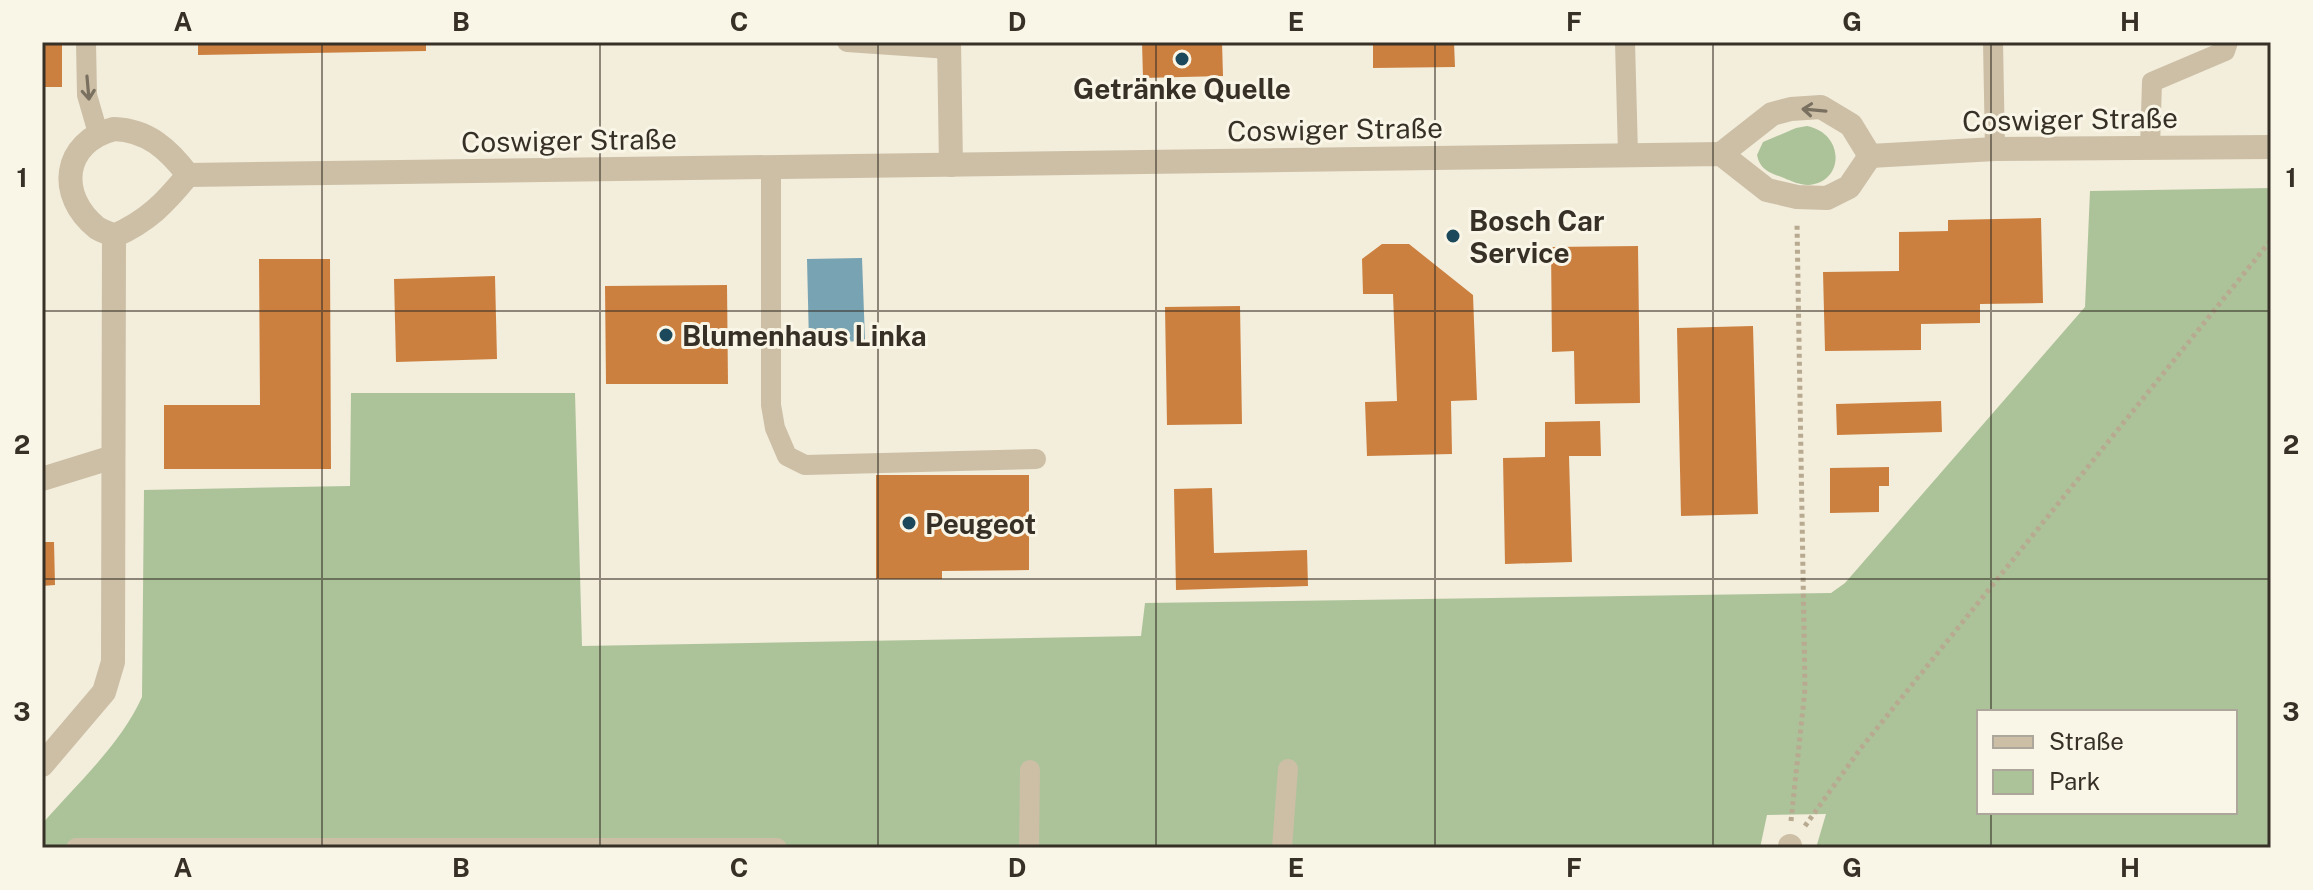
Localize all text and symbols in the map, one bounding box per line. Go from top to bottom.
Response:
text: A [174,6,193,37]
text: B [452,6,470,37]
text: C [730,6,748,37]
text: D [1008,6,1026,37]
text: E [1288,6,1304,37]
text: F [1566,6,1582,37]
text: G [1842,6,1862,37]
text: H [2120,6,2140,37]
marker: Getränke Quelle [1173,50,1191,68]
place label: Getränke Quelle [1073,72,1291,105]
one-way arrow [81,74,96,101]
street label: Coswiger Straße [1962,101,2178,137]
one-way arrow [1801,102,1827,117]
street label: Coswiger Straße [1227,111,1443,147]
street label: Coswiger Straße [461,122,677,158]
text: 1 [16,162,28,193]
text: 1 [2285,162,2297,193]
place label: Bosch Car Service [1469,204,1604,269]
marker: Bosch Car Service [1444,227,1462,245]
place label: Blumenhaus Linka [682,319,927,352]
marker: Blumenhaus Linka [657,326,675,344]
text: 2 [14,429,30,460]
text: 2 [2283,429,2299,460]
place label: Peugeot [925,507,1036,540]
marker: Peugeot [900,514,918,532]
text: 3 [13,696,31,727]
text: 3 [2282,696,2300,727]
legend [1977,710,2237,814]
text: Straße [2049,727,2124,755]
text: Park [2049,767,2100,795]
text: A [174,852,193,883]
text: B [452,852,470,883]
text: C [730,852,748,883]
text: D [1008,852,1026,883]
text: E [1288,852,1304,883]
text: F [1566,852,1582,883]
text: G [1842,852,1862,883]
text: H [2120,852,2140,883]

